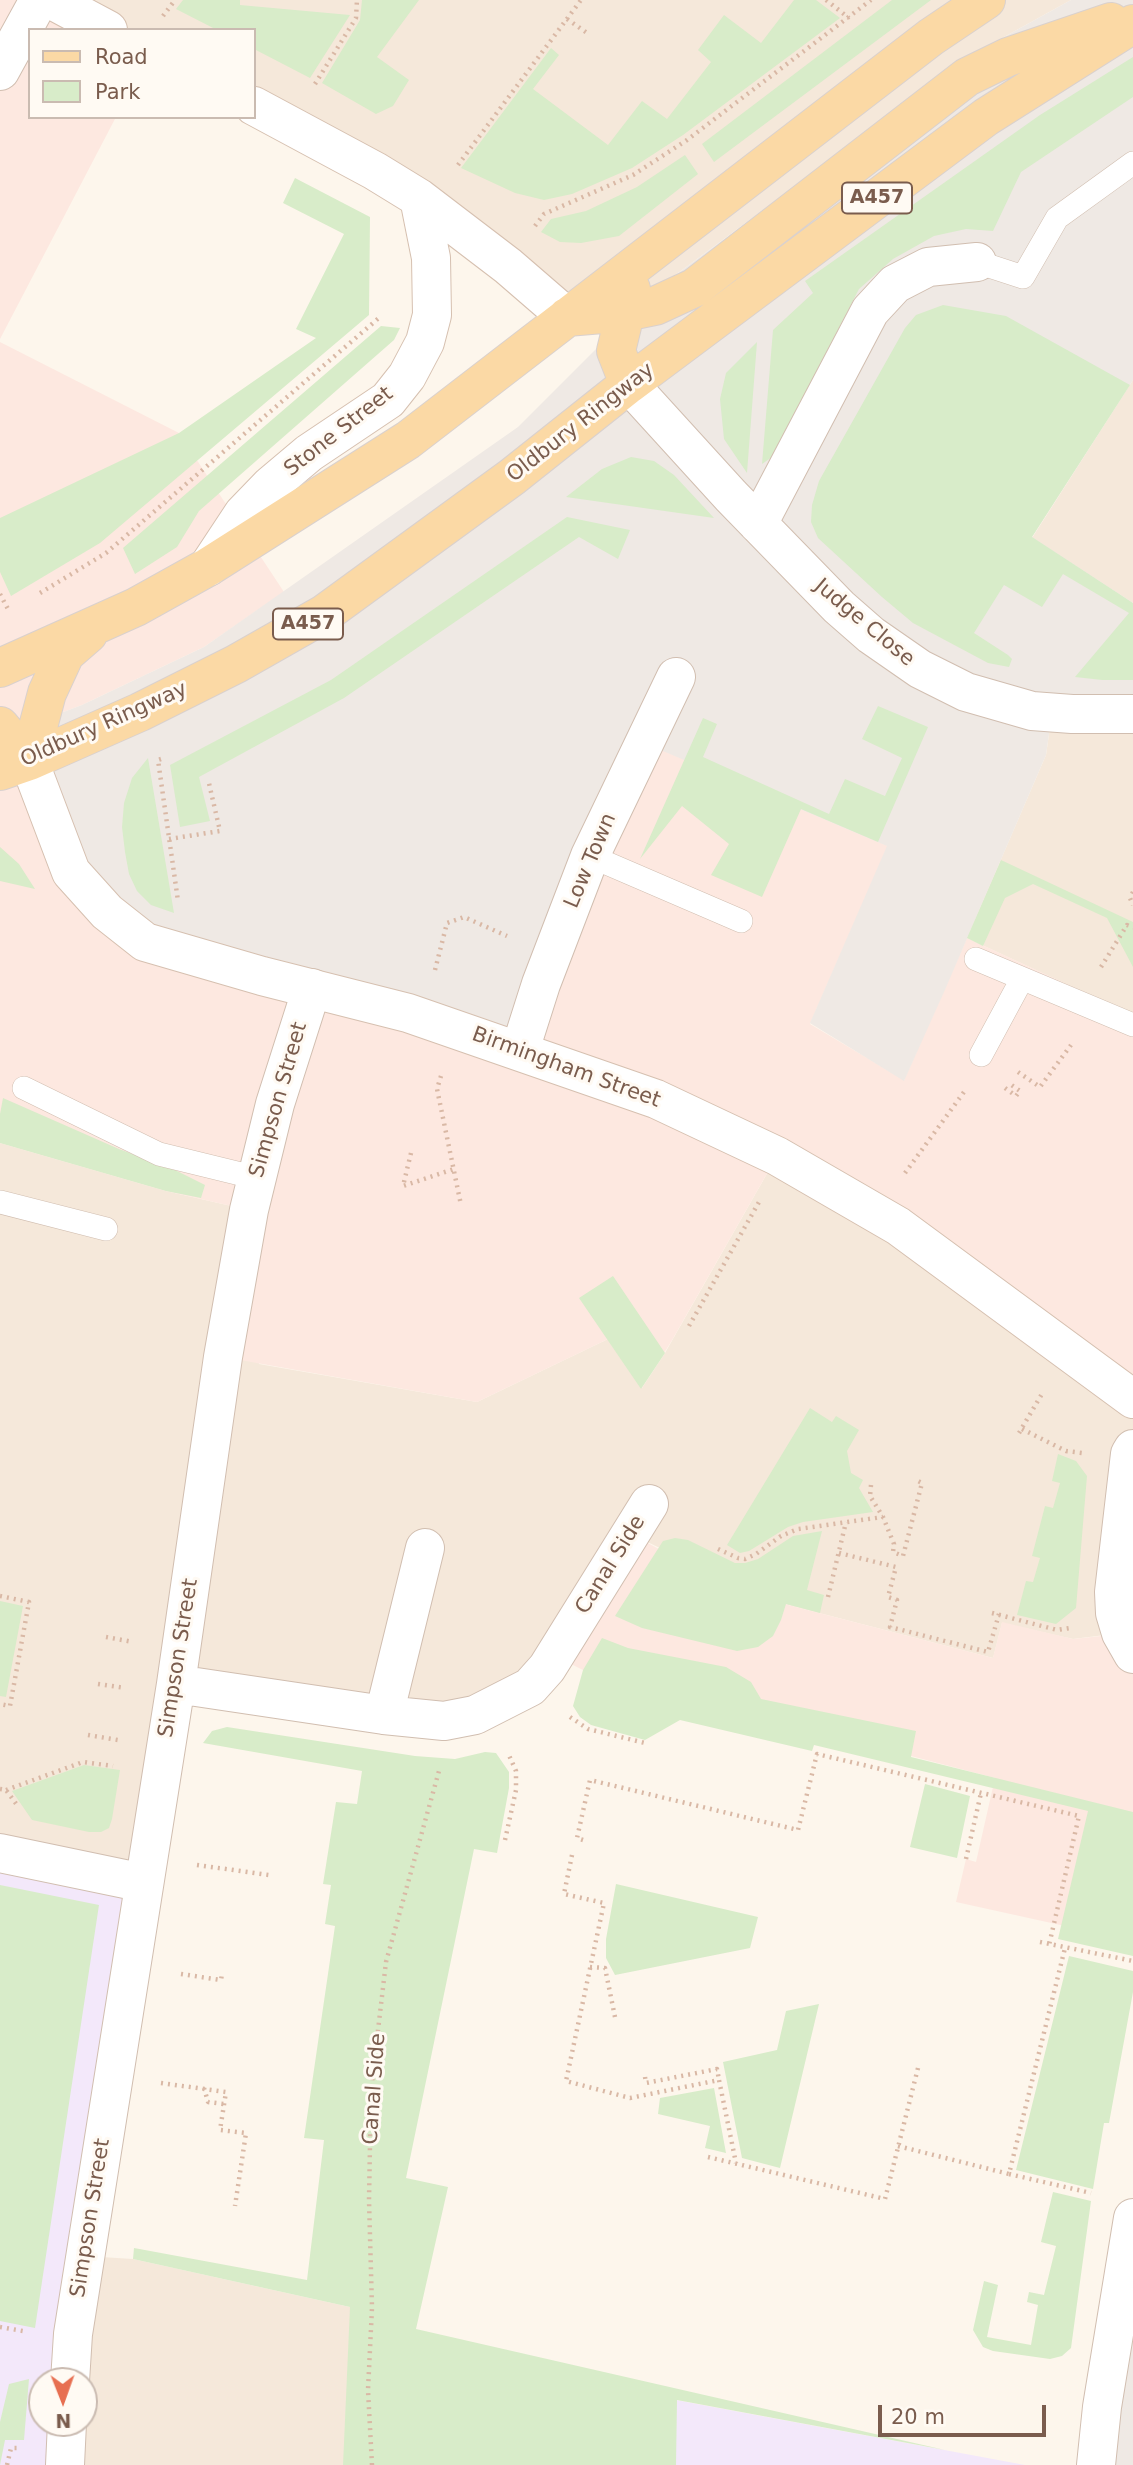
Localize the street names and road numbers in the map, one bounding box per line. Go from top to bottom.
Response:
road number: A457 [842,182,912,214]
street label: Oldbury Ringway [502,358,660,488]
street label: Stone Street [280,382,398,482]
street label: Judge Close [809,574,919,672]
road number: A457 [273,608,343,639]
street label: Oldbury Ringway [17,677,191,773]
street label: Low Town [560,810,622,912]
street label: Simpson Street [245,1019,313,1181]
street label: Birmingham Street [468,1022,664,1114]
street label: Canal Side [571,1511,651,1619]
street label: Simpson Street [154,1577,204,1739]
street label: Canal Side [359,2032,391,2146]
street label: Simpson Street [66,2137,116,2299]

